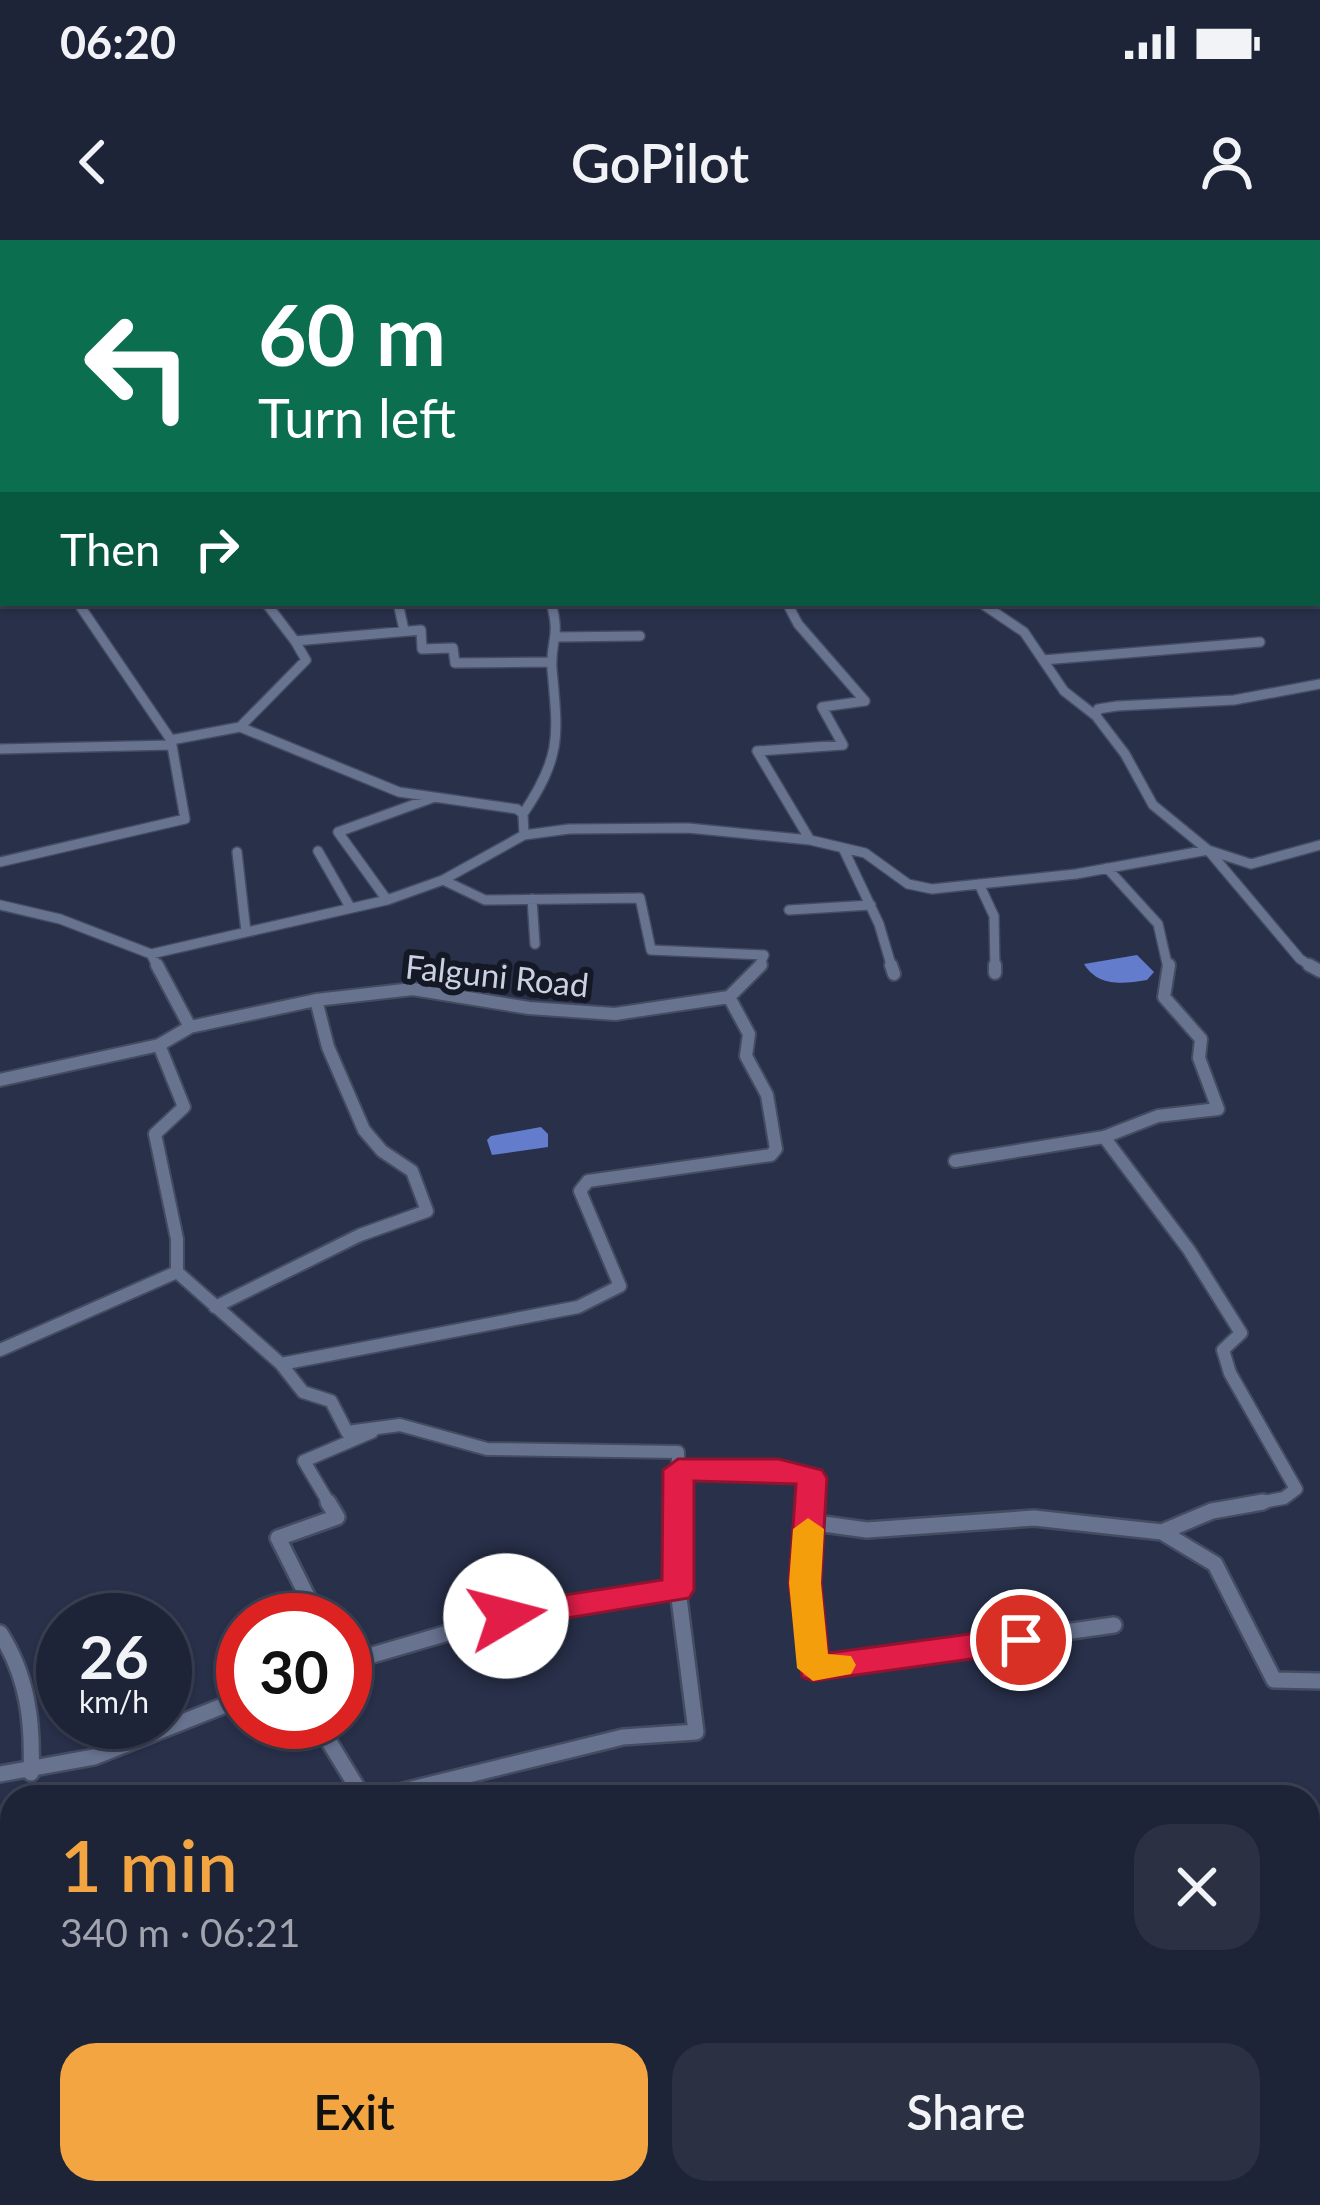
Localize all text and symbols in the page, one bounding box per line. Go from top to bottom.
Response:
text: 06:20 [60,15,176,69]
icon: back [60,129,126,195]
icon: person [1194,129,1260,195]
text: GoPilot [571,130,749,195]
text: 60 m [258,283,446,384]
icon: left [60,288,216,444]
text: Turn left [258,385,456,450]
icon: right [184,516,250,582]
text: Then [60,522,160,576]
street label: Falguni Road [403,945,591,1005]
position arrow [443,1553,569,1679]
pin [970,1589,1072,1691]
speed limit sign: 30 [216,1593,372,1749]
icon: arrive [988,1607,1054,1673]
text: 26 [79,1620,149,1692]
text: km/h [79,1683,149,1719]
text: 1 min [60,1821,238,1907]
button: close [1134,1824,1260,1950]
text: 340 m · 06:21 [60,1909,300,1955]
button: Exit [60,2043,648,2181]
button: Share [672,2043,1260,2181]

